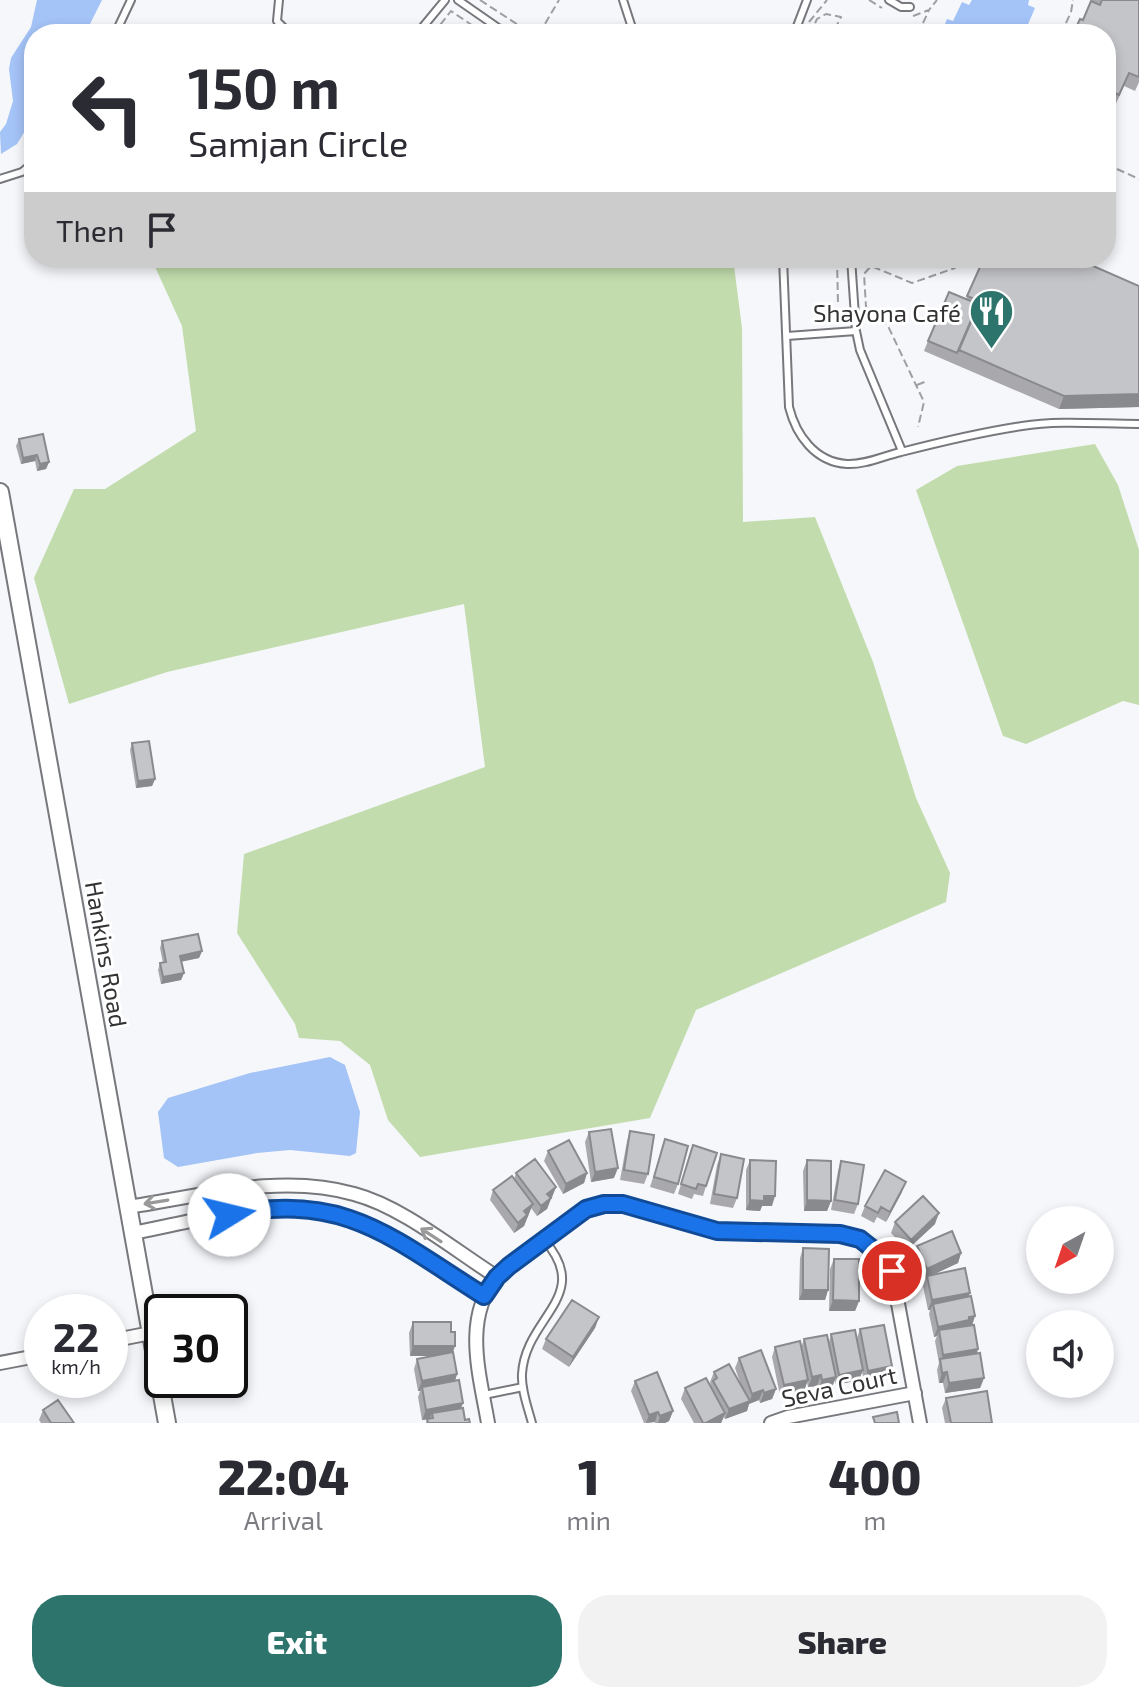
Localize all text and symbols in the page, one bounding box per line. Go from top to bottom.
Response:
text: 150 m [188,53,340,120]
icon: left [56,56,160,160]
text: Samjan Circle [188,121,408,164]
icon: arrive [140,208,184,252]
text: Then [56,212,124,248]
restaurant icon: Shayona Café [968,288,1016,351]
place label: Shayona Café [813,298,961,327]
street label: Hankins Road [80,879,134,1029]
position arrow [187,1173,271,1257]
one-way arrow [144,1195,169,1210]
north arrow [1026,1206,1114,1294]
map controls [1026,1206,1114,1398]
one-way arrow [421,1226,443,1243]
pin [858,1237,926,1305]
icon: arrive [870,1249,914,1293]
speed limit sign: 30 [144,1294,248,1398]
button: sound [1026,1310,1114,1398]
text: 22 [53,1312,99,1360]
text: km/h [51,1354,101,1378]
street label: Seva Court [779,1360,899,1412]
text: 22:04 [217,1447,349,1505]
text: 1 [578,1447,600,1505]
text: 400 [828,1447,922,1505]
text: Arrival [244,1504,323,1535]
text: min [567,1504,611,1535]
text: m [864,1504,886,1535]
button: Exit [32,1595,562,1687]
button: Share [578,1595,1107,1687]

